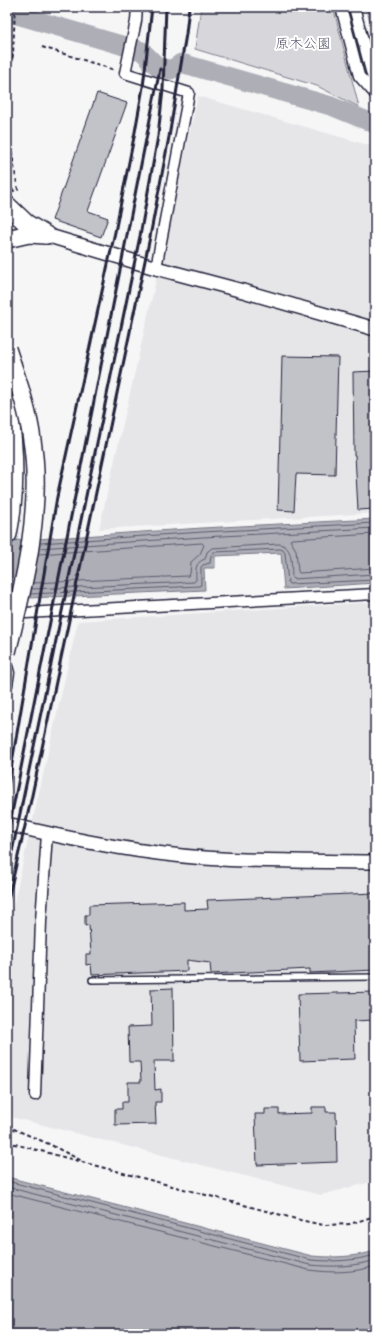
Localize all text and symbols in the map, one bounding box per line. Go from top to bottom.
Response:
park label: 原木公園 [275,35,331,52]

